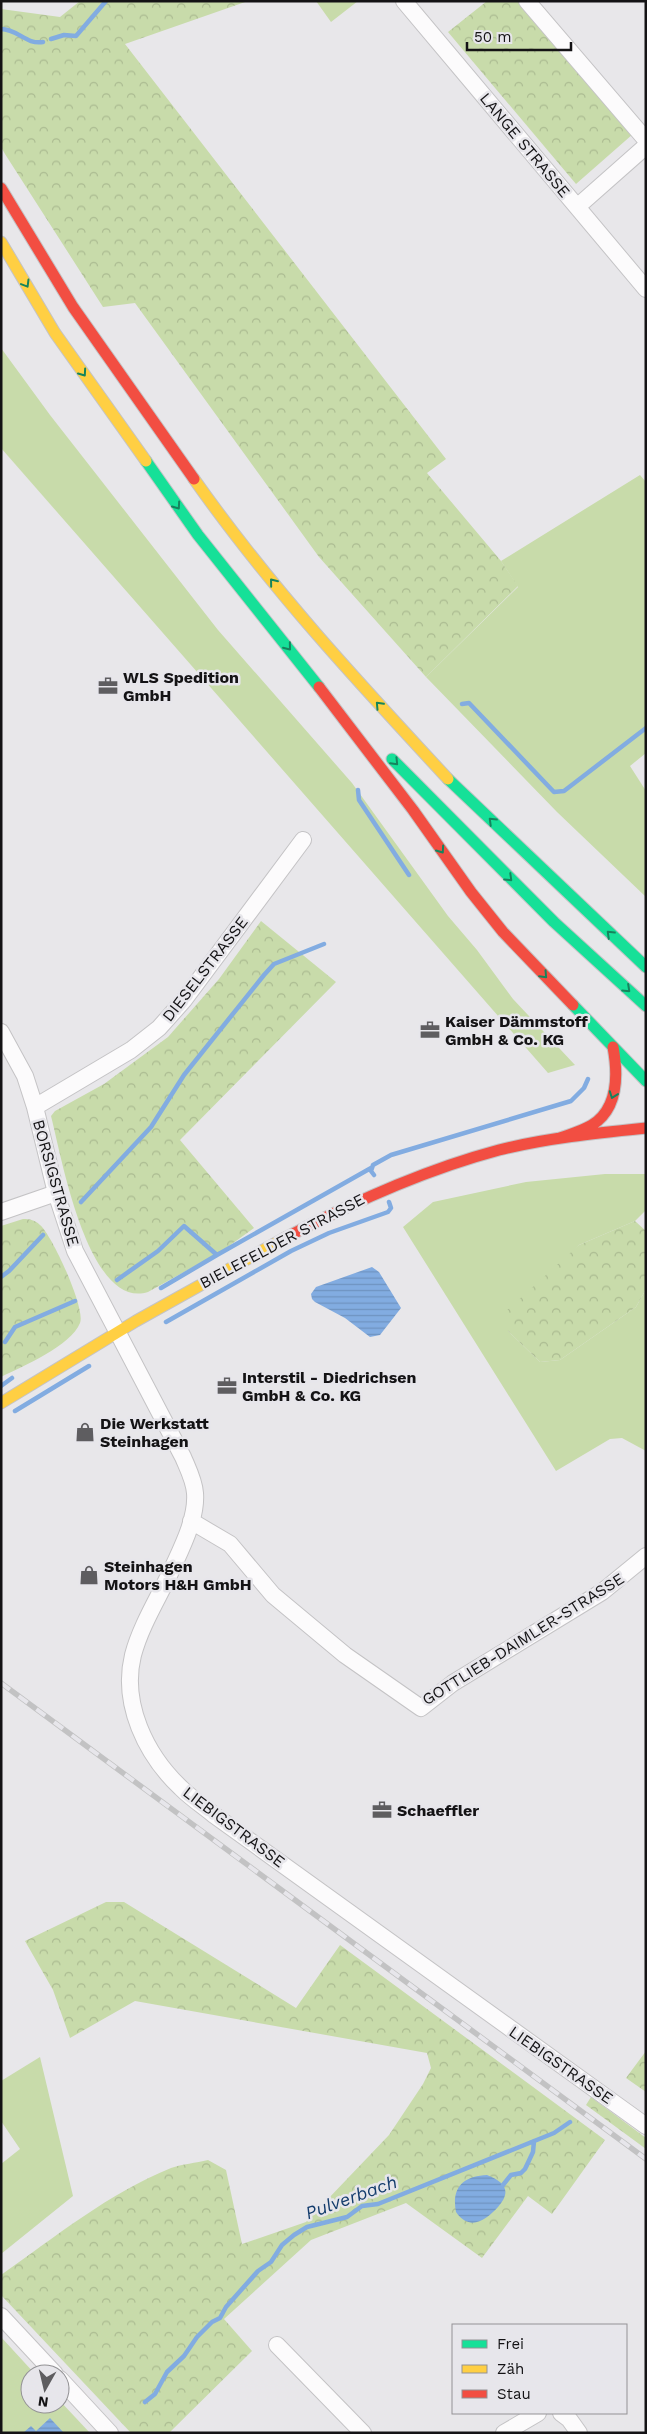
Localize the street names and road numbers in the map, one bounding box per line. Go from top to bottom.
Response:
street label: LANGE STRASSE [476,89,574,201]
street label: DIESELSTRASSE [158,913,252,1025]
street label: BORSIGSTRASSE [29,1117,83,1249]
street label: BIELEFELDER STRASSE [196,1189,368,1293]
street label: GOTTLIEB-DAIMLER-STRASSE [418,1569,628,1709]
street label: LIEBIGSTRASSE [179,1783,289,1871]
street label: LIEBIGSTRASSE [505,2022,617,2108]

